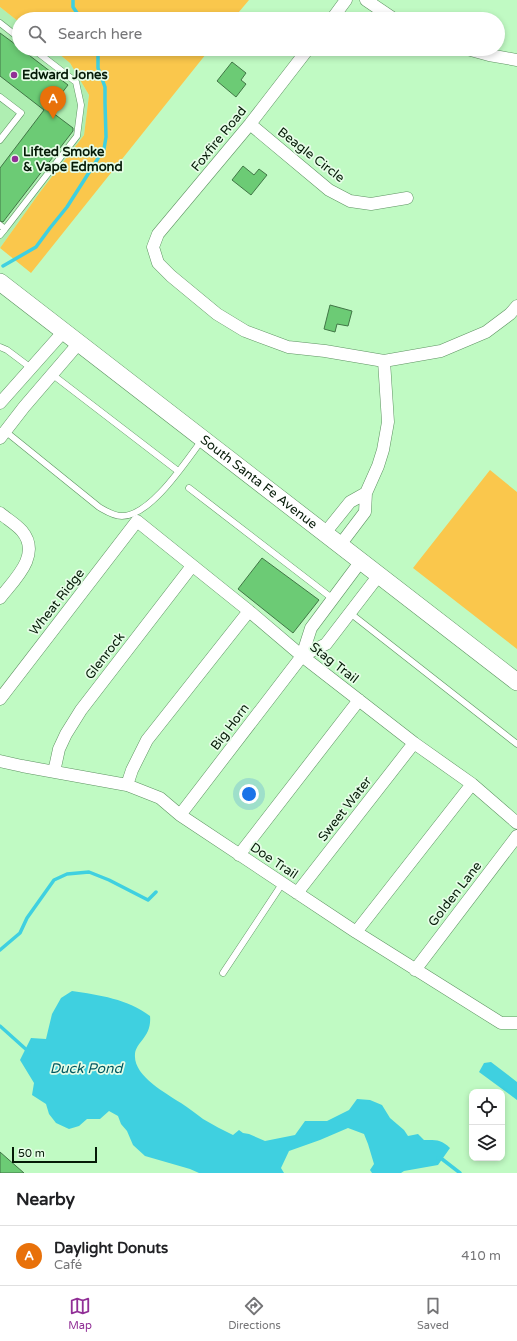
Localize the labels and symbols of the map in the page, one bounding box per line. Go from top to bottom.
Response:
place label: Edward Jones [22,67,108,83]
marker: Edward Jones [9,70,19,80]
pin: A [40,86,66,119]
street label: Foxfire Road [188,103,250,175]
street label: Beagle Circle [274,124,348,186]
place label: Lifted Smoke & Vape Edmond [23,144,123,175]
marker: Lifted Smoke & Vape Edmond [10,154,20,164]
street label: South Santa Fe Avenue [197,432,320,532]
street label: Wheat Ridge [26,565,88,639]
street label: Glenrock [82,629,128,683]
street label: Stag Trail [306,639,362,687]
street label: Big Horn [207,701,253,753]
street label: Sweet Water [315,773,375,845]
your location [239,784,259,804]
street label: Doe Trail [247,839,301,883]
street label: Golden Lane [425,858,485,930]
water label: Duck Pond [50,1060,125,1077]
scale bar [12,1145,97,1164]

